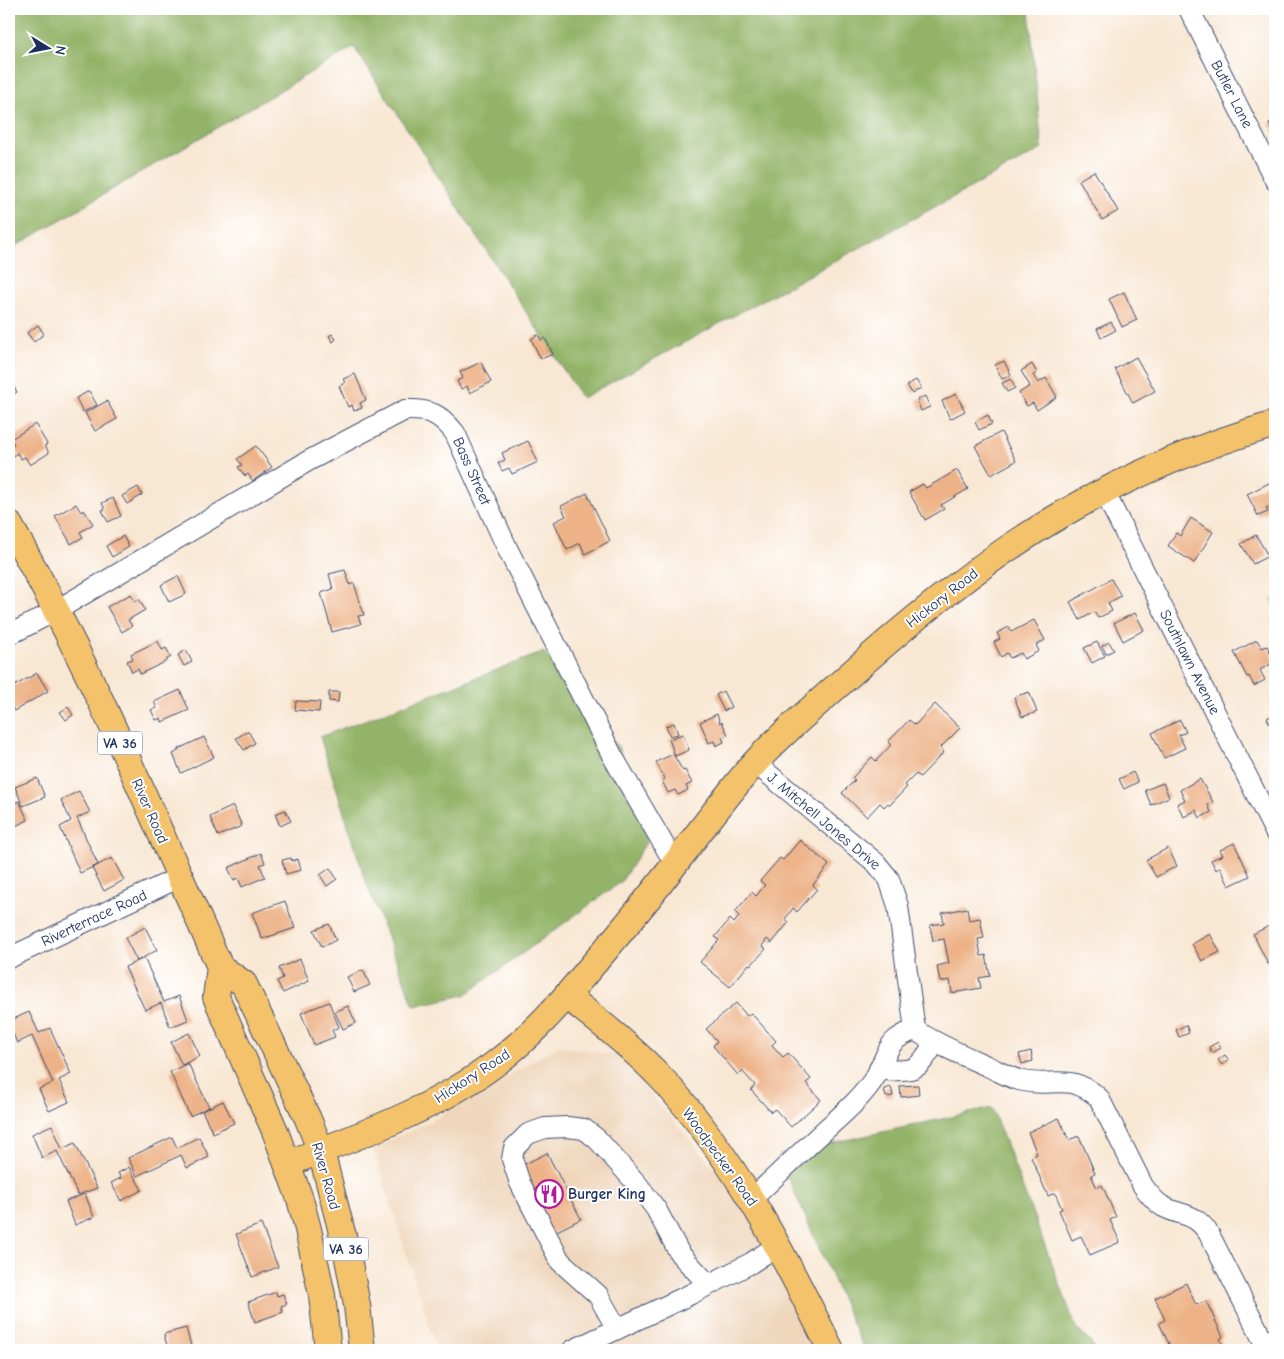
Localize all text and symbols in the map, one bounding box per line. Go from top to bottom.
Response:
north arrow [22,22,72,72]
text: N [51,44,69,56]
street label: Butler Lane [1207,57,1257,131]
street label: Bass Street [449,434,495,508]
street label: Hickory Road [902,564,982,632]
street label: Southlawn Avenue [1156,607,1224,718]
road number: VA 36 [98,731,142,754]
street label: J. Mitchell Jones Drive [764,768,885,874]
street label: River Road [128,776,172,846]
street label: Riverterrace Road [38,886,150,950]
street label: Hickory Road [431,1045,513,1107]
street label: Woodpecker Road [678,1104,762,1210]
street label: River Road [308,1140,344,1212]
restaurant icon: Burger King [534,1179,564,1209]
place label: Burger King [568,1185,646,1203]
road number: VA 36 [324,1238,368,1260]

